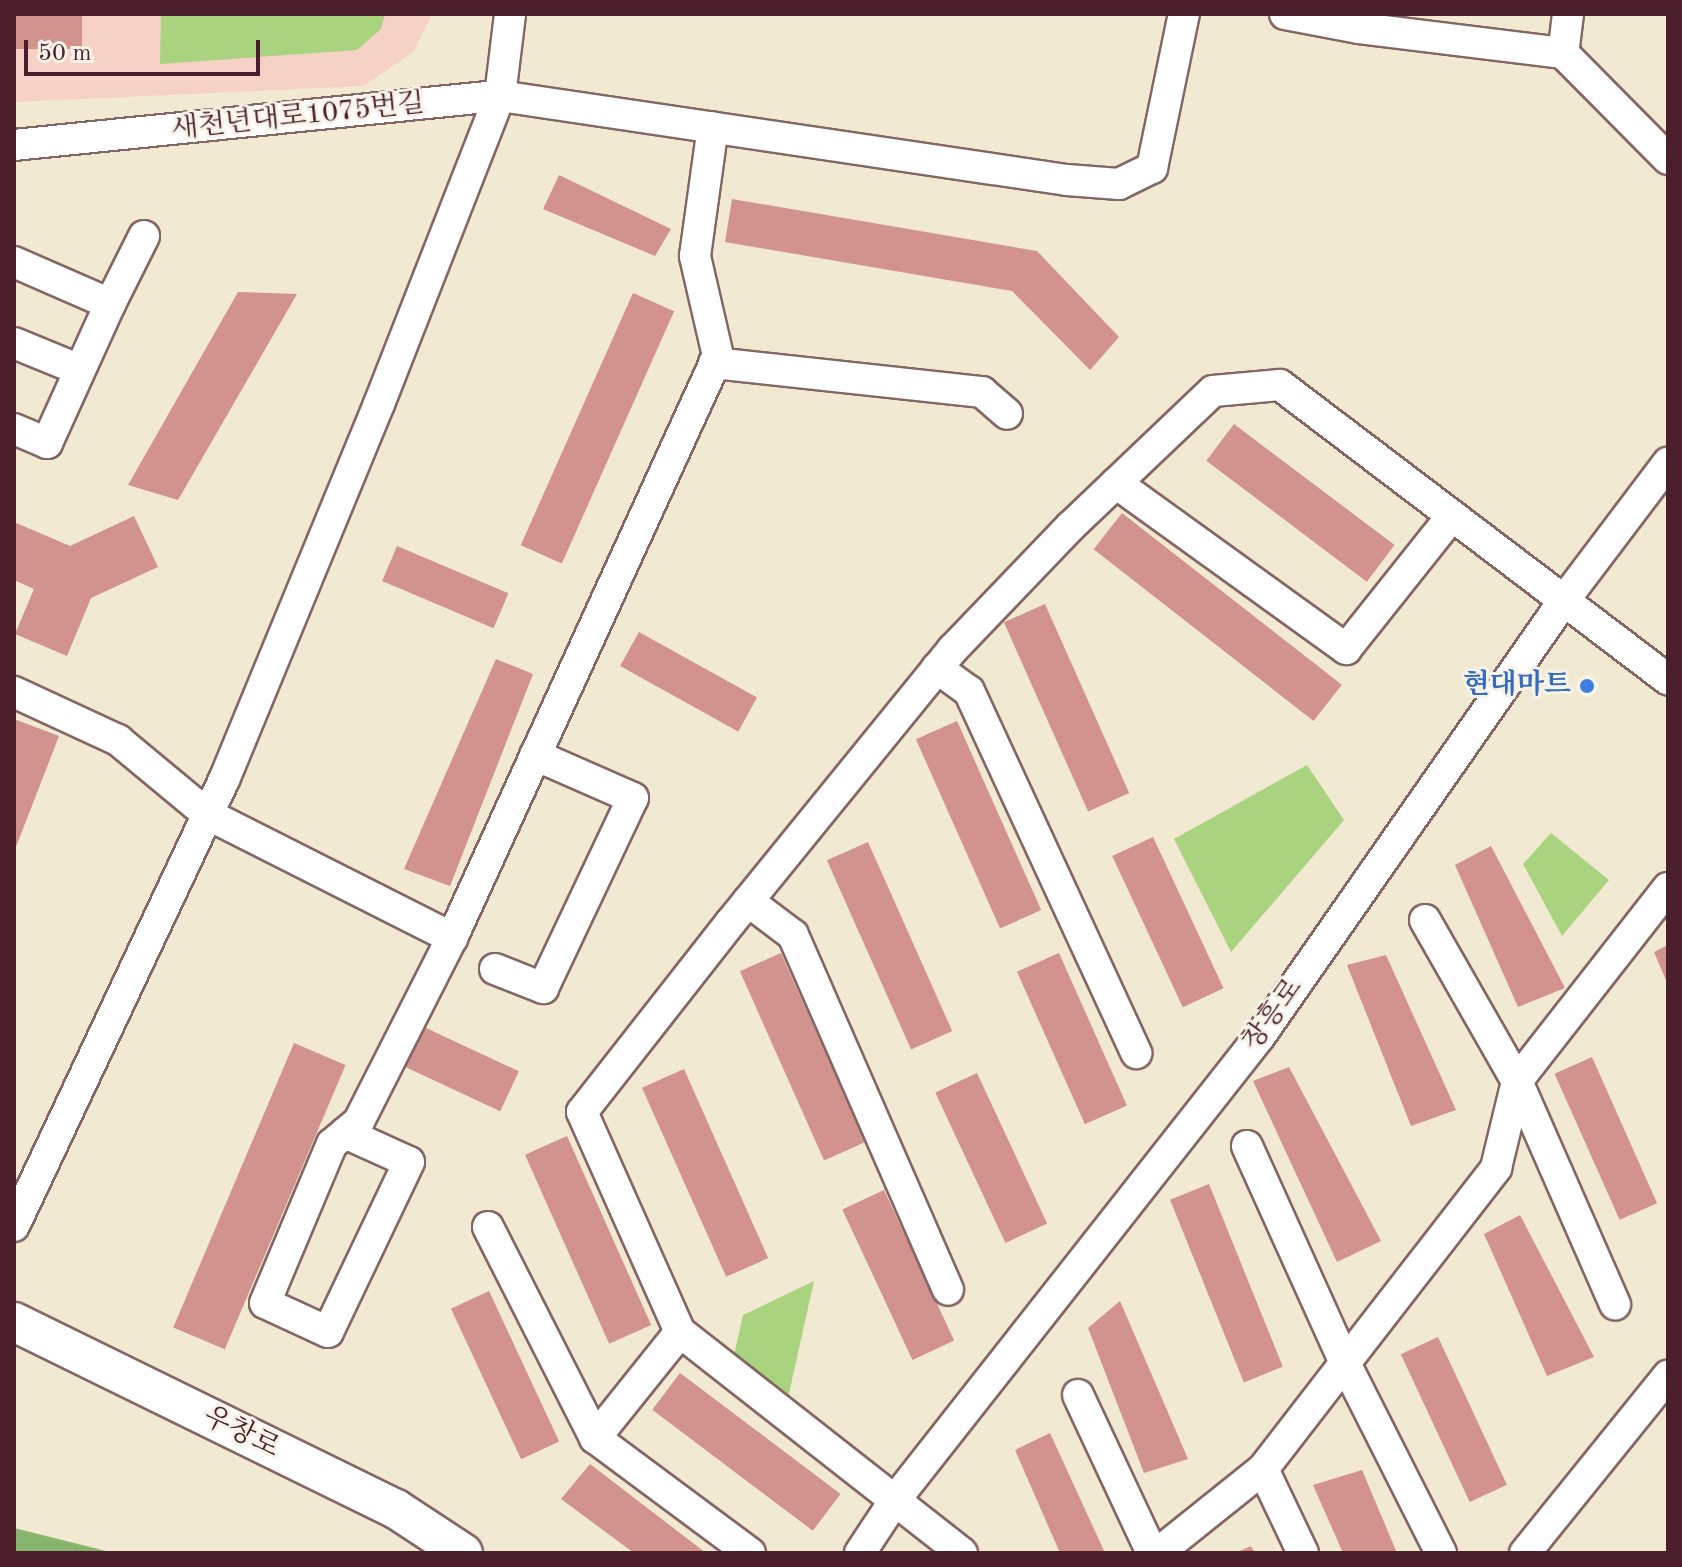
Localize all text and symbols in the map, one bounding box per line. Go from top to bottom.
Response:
scale bar [28,24,264,74]
text: 50 m [38,42,92,66]
street label: 새천년대로1075번길 [170,87,426,147]
place label: 현대마트 [1463,669,1571,703]
marker: 현대마트 [1578,677,1596,695]
street label: 창흥로 [1236,972,1310,1058]
street label: 우창로 [197,1400,285,1466]

